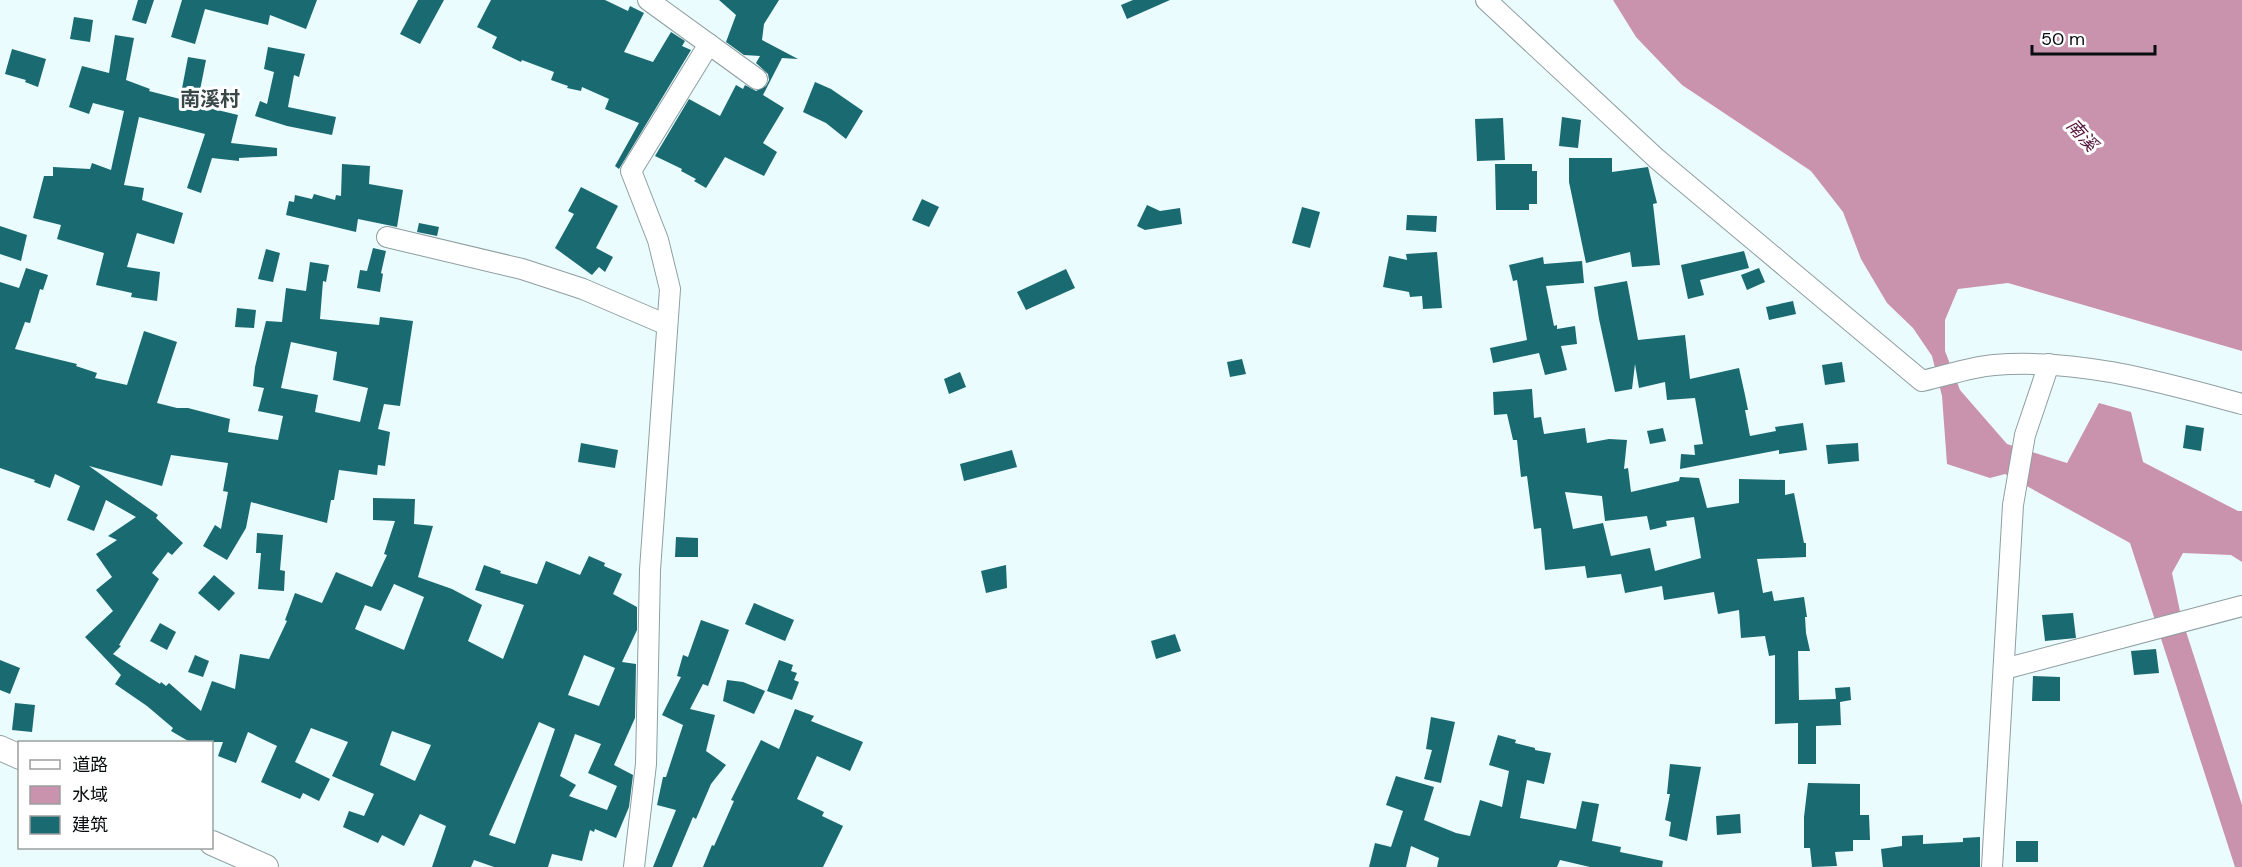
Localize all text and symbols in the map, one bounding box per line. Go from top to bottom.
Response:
scale bar [2032,18,2155,56]
text: 50 m [2041,27,2085,51]
district label: 南溪村 [180,86,240,112]
water label: 南溪 [2061,114,2104,158]
legend [18,741,213,849]
text: 道路 [72,753,108,777]
text: 水域 [72,783,108,807]
text: 建筑 [72,813,108,837]

